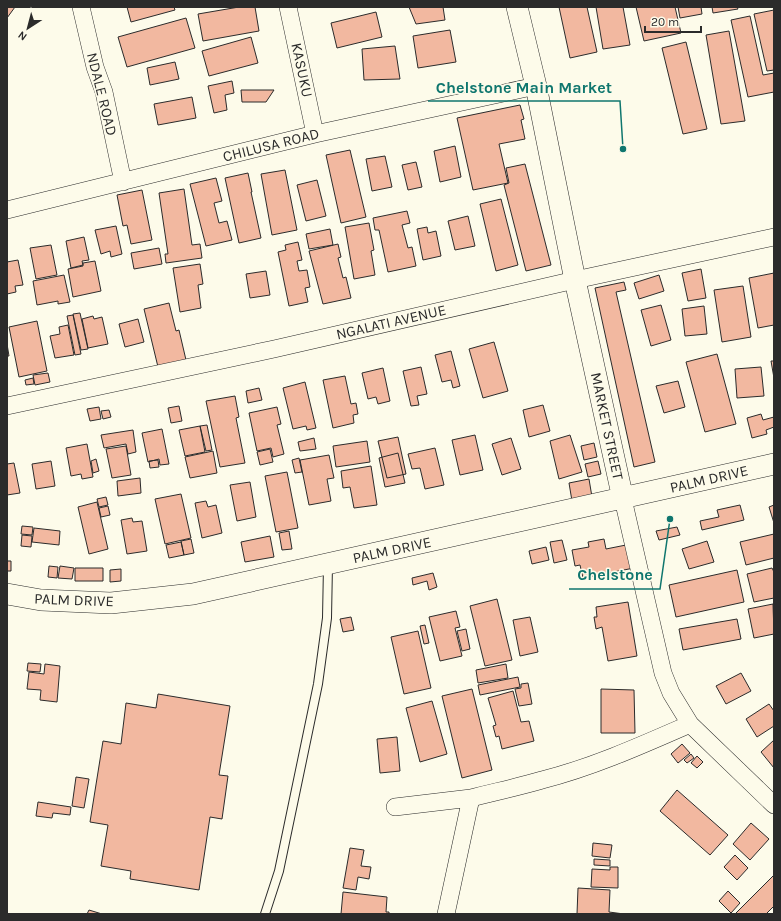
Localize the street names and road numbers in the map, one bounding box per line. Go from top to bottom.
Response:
street label: KASUKU [287,41,317,99]
street label: NDALE ROAD [83,51,121,137]
street label: CHILUSA ROAD [221,124,321,166]
street label: NGALATI AVENUE [334,301,448,343]
street label: MARKET STREET [587,371,627,482]
street label: PALM DRIVE [668,461,750,497]
street label: PALM DRIVE [351,533,433,567]
street label: PALM DRIVE [34,590,114,610]

